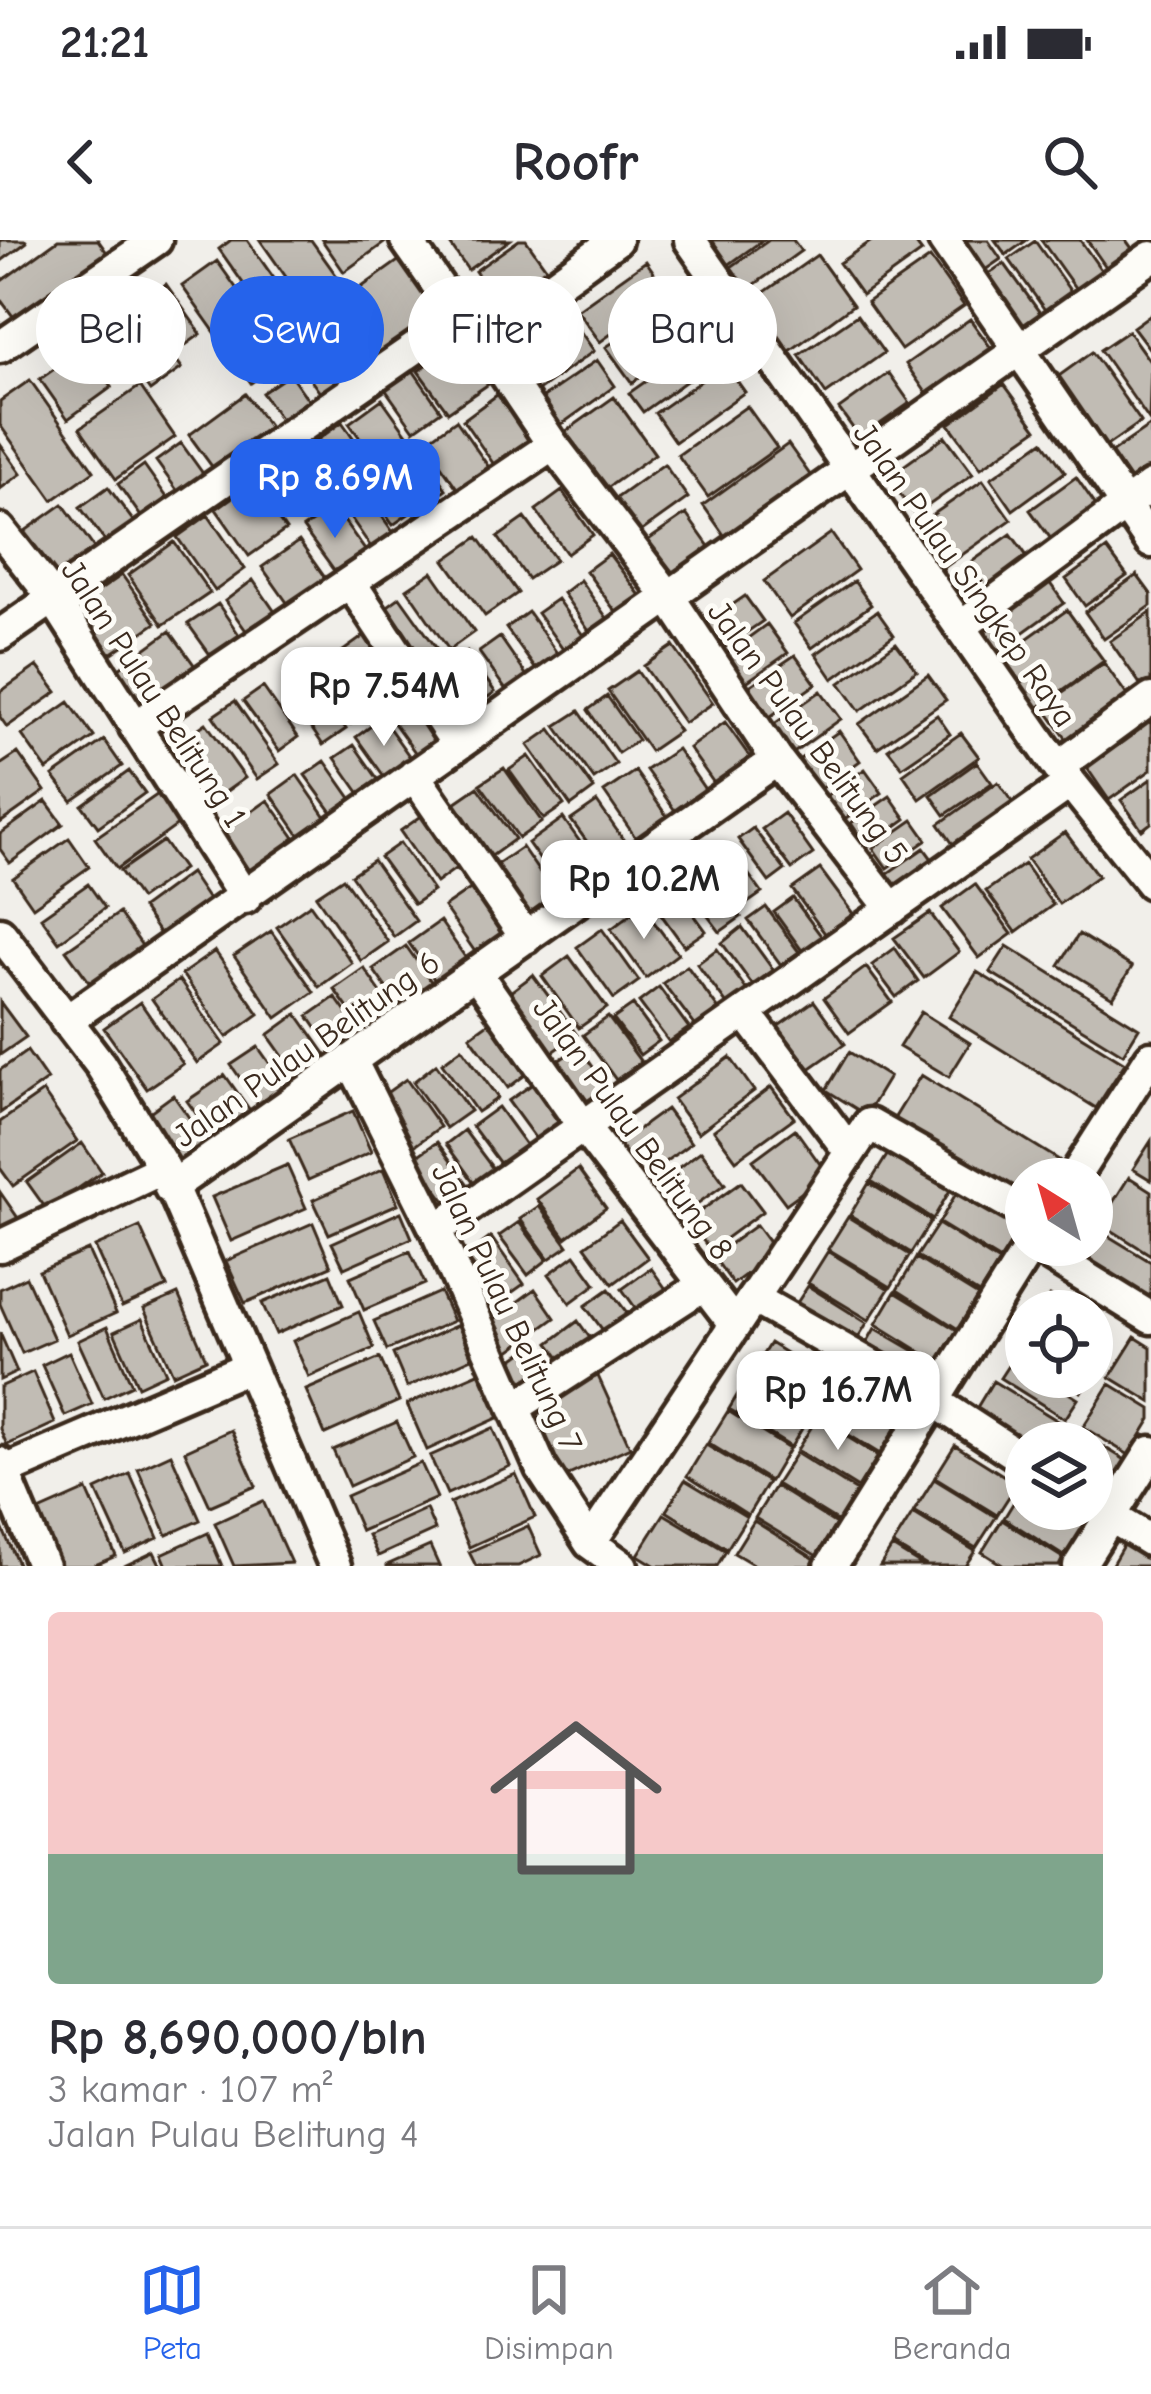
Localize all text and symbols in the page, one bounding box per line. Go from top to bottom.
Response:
text: 21:21 [60,16,150,68]
icon: back [48,129,114,195]
icon: search [1037,129,1103,195]
text: Roofr [512,131,639,194]
chip: Beli [36,276,186,384]
chip: Sewa [210,276,384,384]
chip: Filter [408,276,584,384]
chip: Baru [608,276,777,384]
street label: Jalan Pulau Singkep Raya [846,415,1085,734]
pin: Rp 8.69M [211,439,459,541]
text: Rp 8.69M [257,455,413,500]
street label: Jalan Pulau Belitung 1 [54,553,255,834]
street label: Jalan Pulau Belitung 5 [700,594,916,871]
pin: Rp 7.54M [260,647,508,749]
text: Rp 7.54M [308,663,460,708]
pin: Rp 10.2M [520,840,768,942]
text: Rp 10.2M [568,856,720,901]
street label: Jalan Pulau Belitung 6 [166,943,447,1155]
street label: Jalan Pulau Belitung 8 [525,990,741,1267]
street label: Jalan Pulau Belitung 7 [424,1157,591,1458]
north arrow [1005,1158,1113,1266]
map controls [1005,1158,1113,1530]
button: locate [1005,1290,1113,1398]
pin: Rp 16.7M [714,1351,962,1453]
text: Rp 16.7M [764,1367,912,1412]
button: layers [1005,1422,1113,1530]
icon: home [468,1690,684,1906]
text: Rp 8,690,000/bln [48,2008,427,2067]
text: 3 kamar · 107 m² [48,2067,332,2112]
text: Jalan Pulau Belitung 4 [48,2112,419,2157]
tab: Peta [139,2257,205,2367]
tab: Disimpan [484,2257,614,2367]
tab: Beranda [892,2257,1012,2367]

